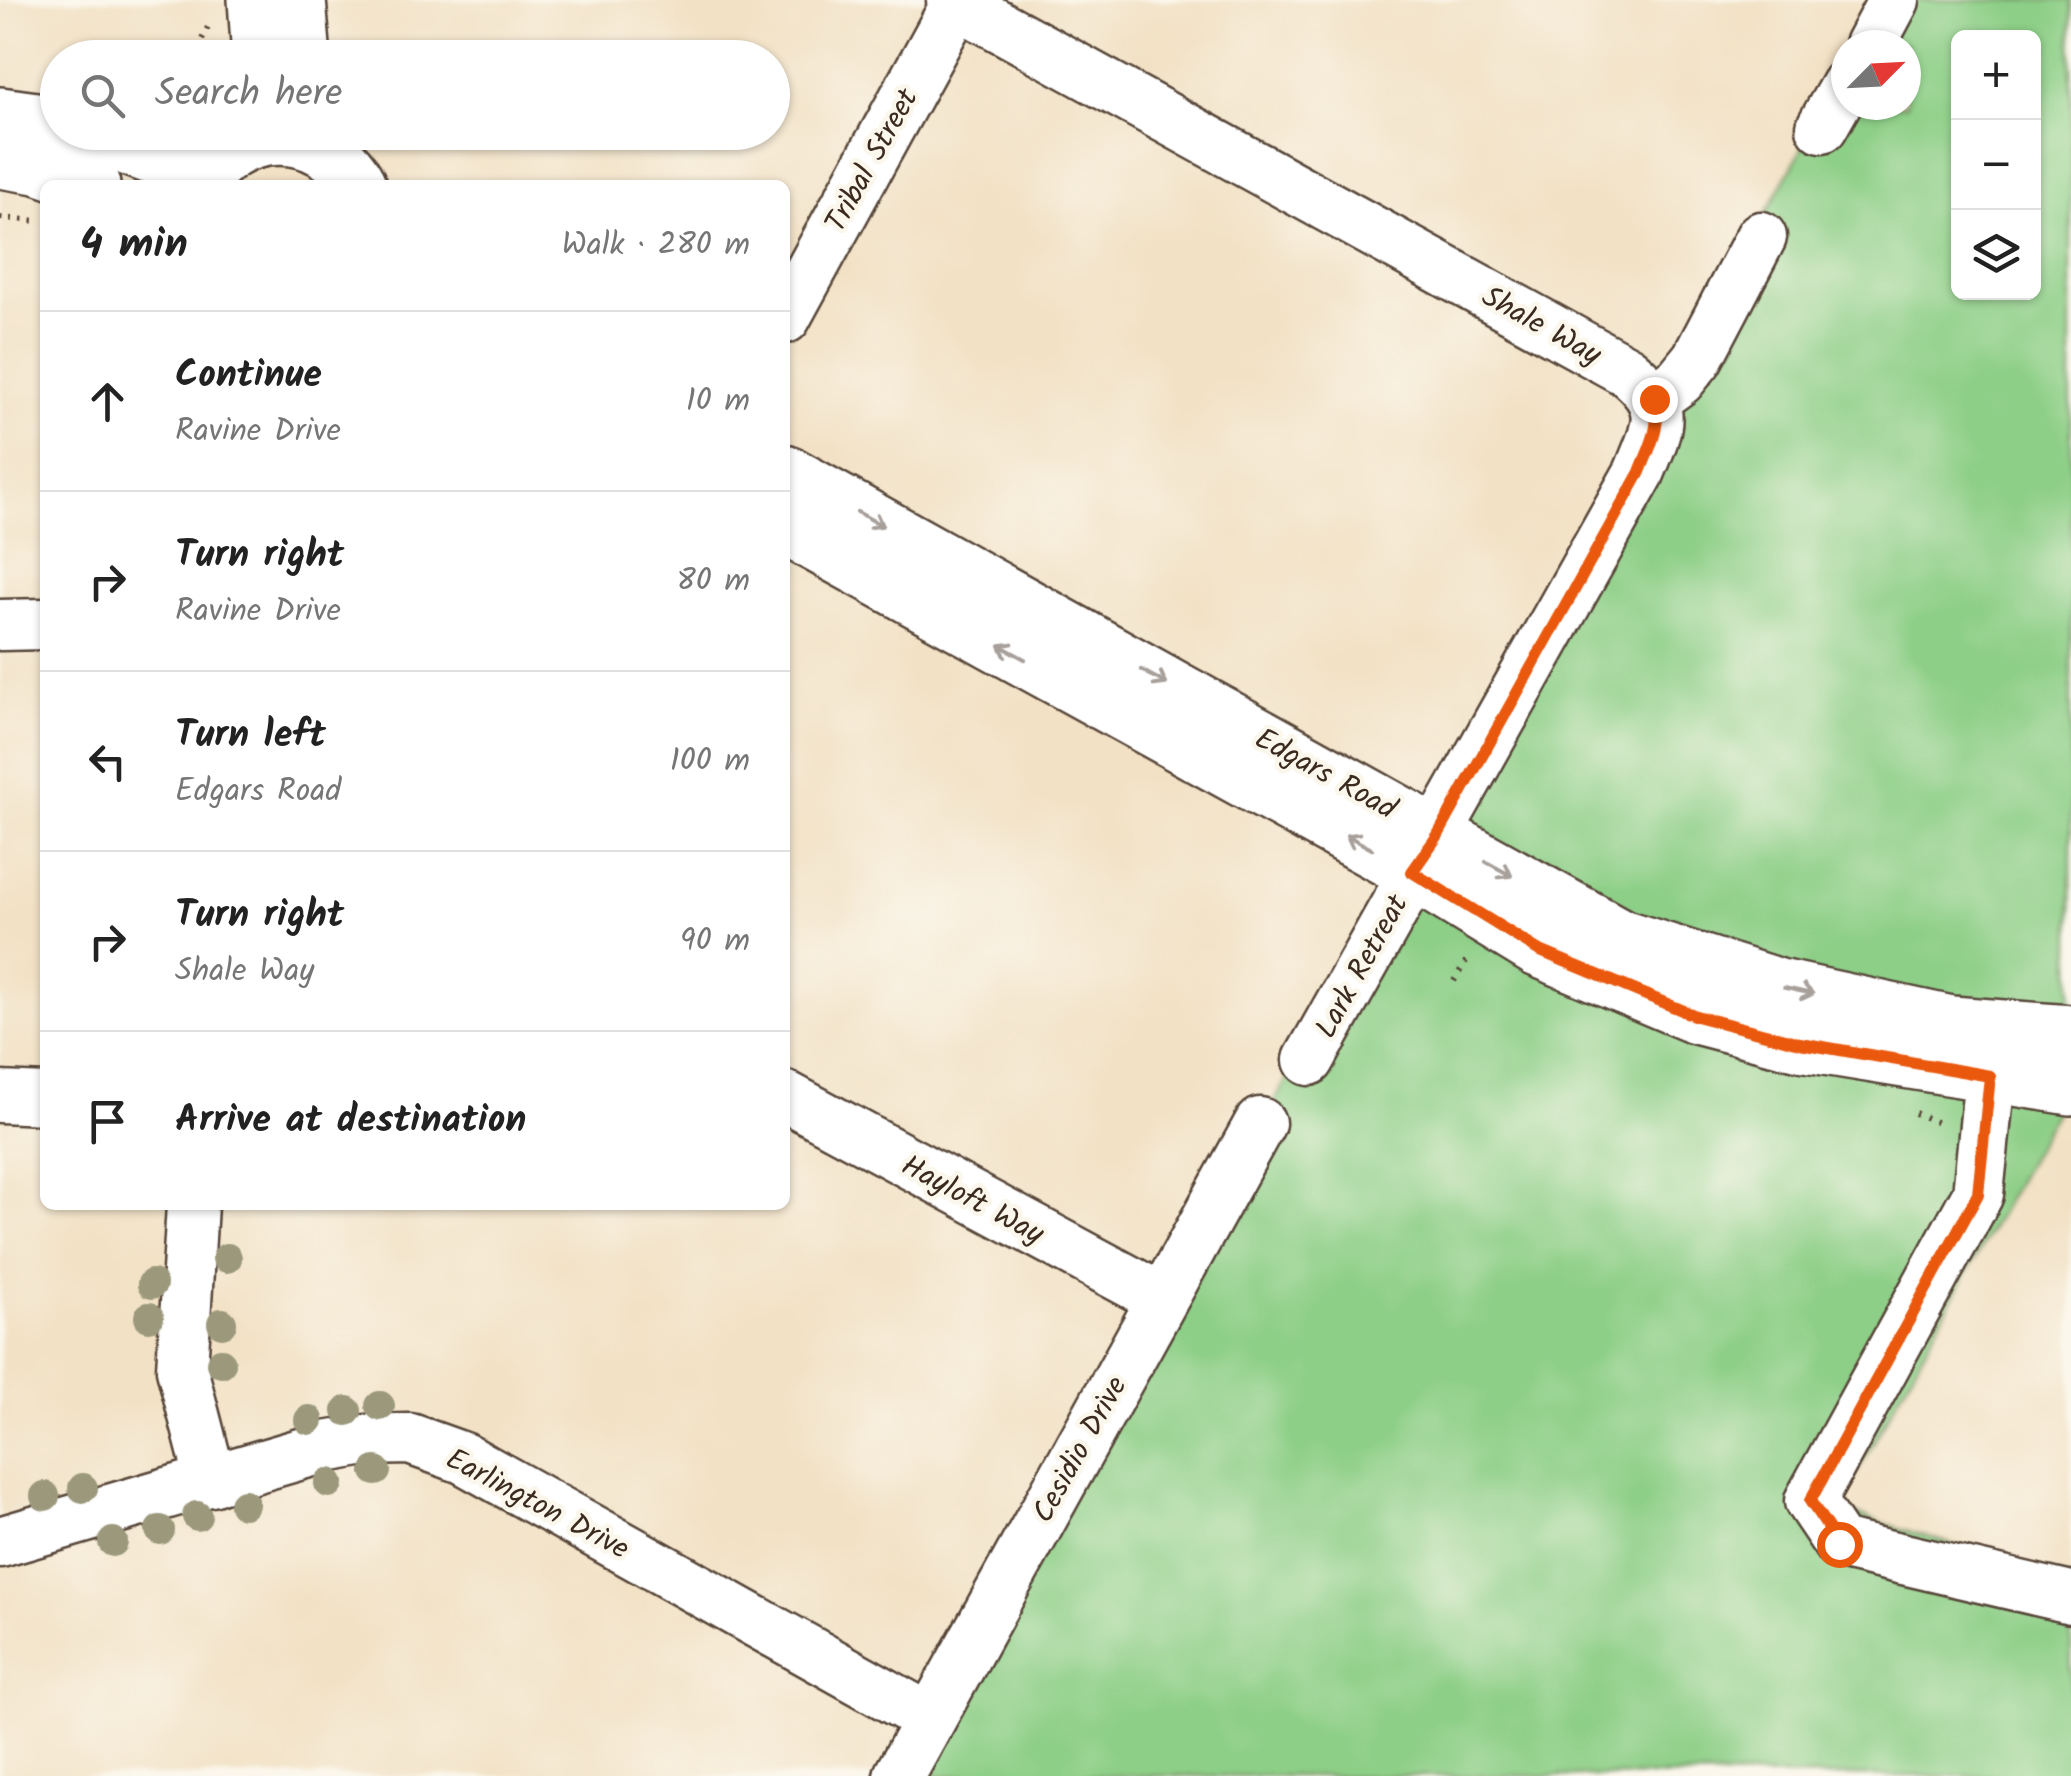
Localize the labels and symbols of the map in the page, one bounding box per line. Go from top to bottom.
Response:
north arrow [1831,30,1921,120]
street label: Tribal Street [813,80,932,242]
street label: Shale Way [1472,274,1611,380]
route end [1632,377,1678,423]
one-way arrow [855,510,884,530]
one-way arrow [998,642,1028,662]
one-way arrow [1139,668,1168,688]
street label: Edgars Road [1245,716,1406,834]
one-way arrow [1344,832,1374,852]
one-way arrow [1484,860,1513,880]
street label: Lark Retreat [1303,886,1422,1048]
one-way arrow [1782,983,1814,1001]
street label: Hayloft Way [892,1143,1053,1259]
street label: Cesidio Drive [1021,1368,1141,1532]
street label: Earlington Drive [437,1436,638,1573]
route start [1817,1522,1863,1568]

